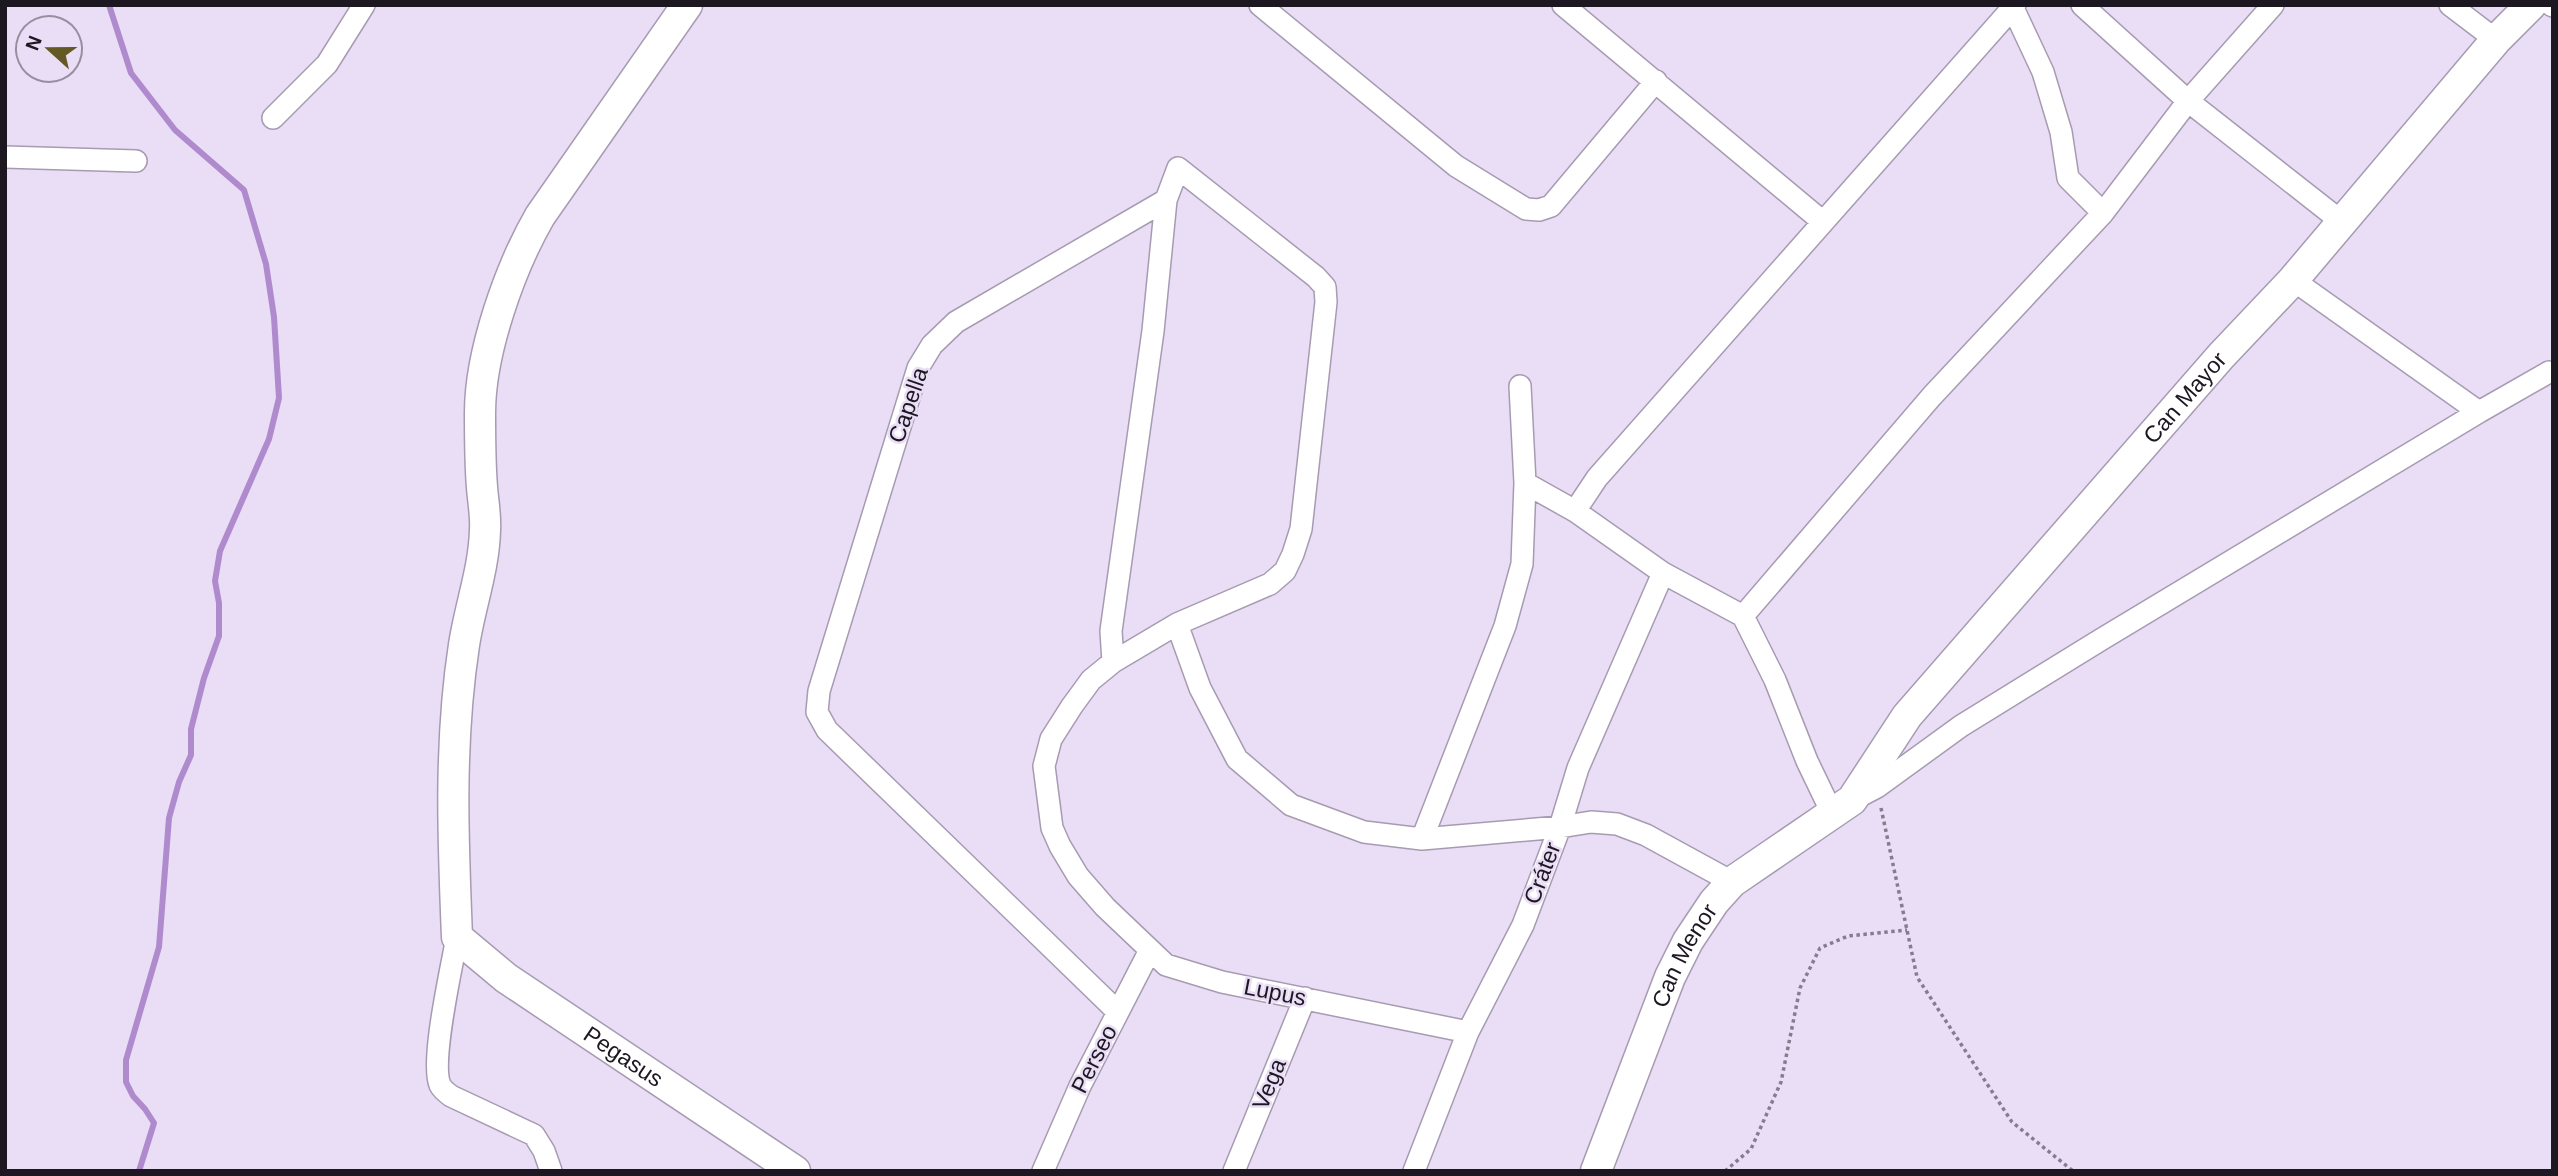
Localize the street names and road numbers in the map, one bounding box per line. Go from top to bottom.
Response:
street label: Can Mayor [2138,346,2232,448]
street label: Capella [883,364,933,446]
street label: Cráter [1518,838,1566,907]
street label: Can Menor [1647,899,1722,1011]
street label: Lupus [1242,973,1308,1011]
street label: Pegasus [579,1021,668,1092]
street label: Perseo [1066,1021,1122,1097]
street label: Vega [1247,1055,1291,1113]

